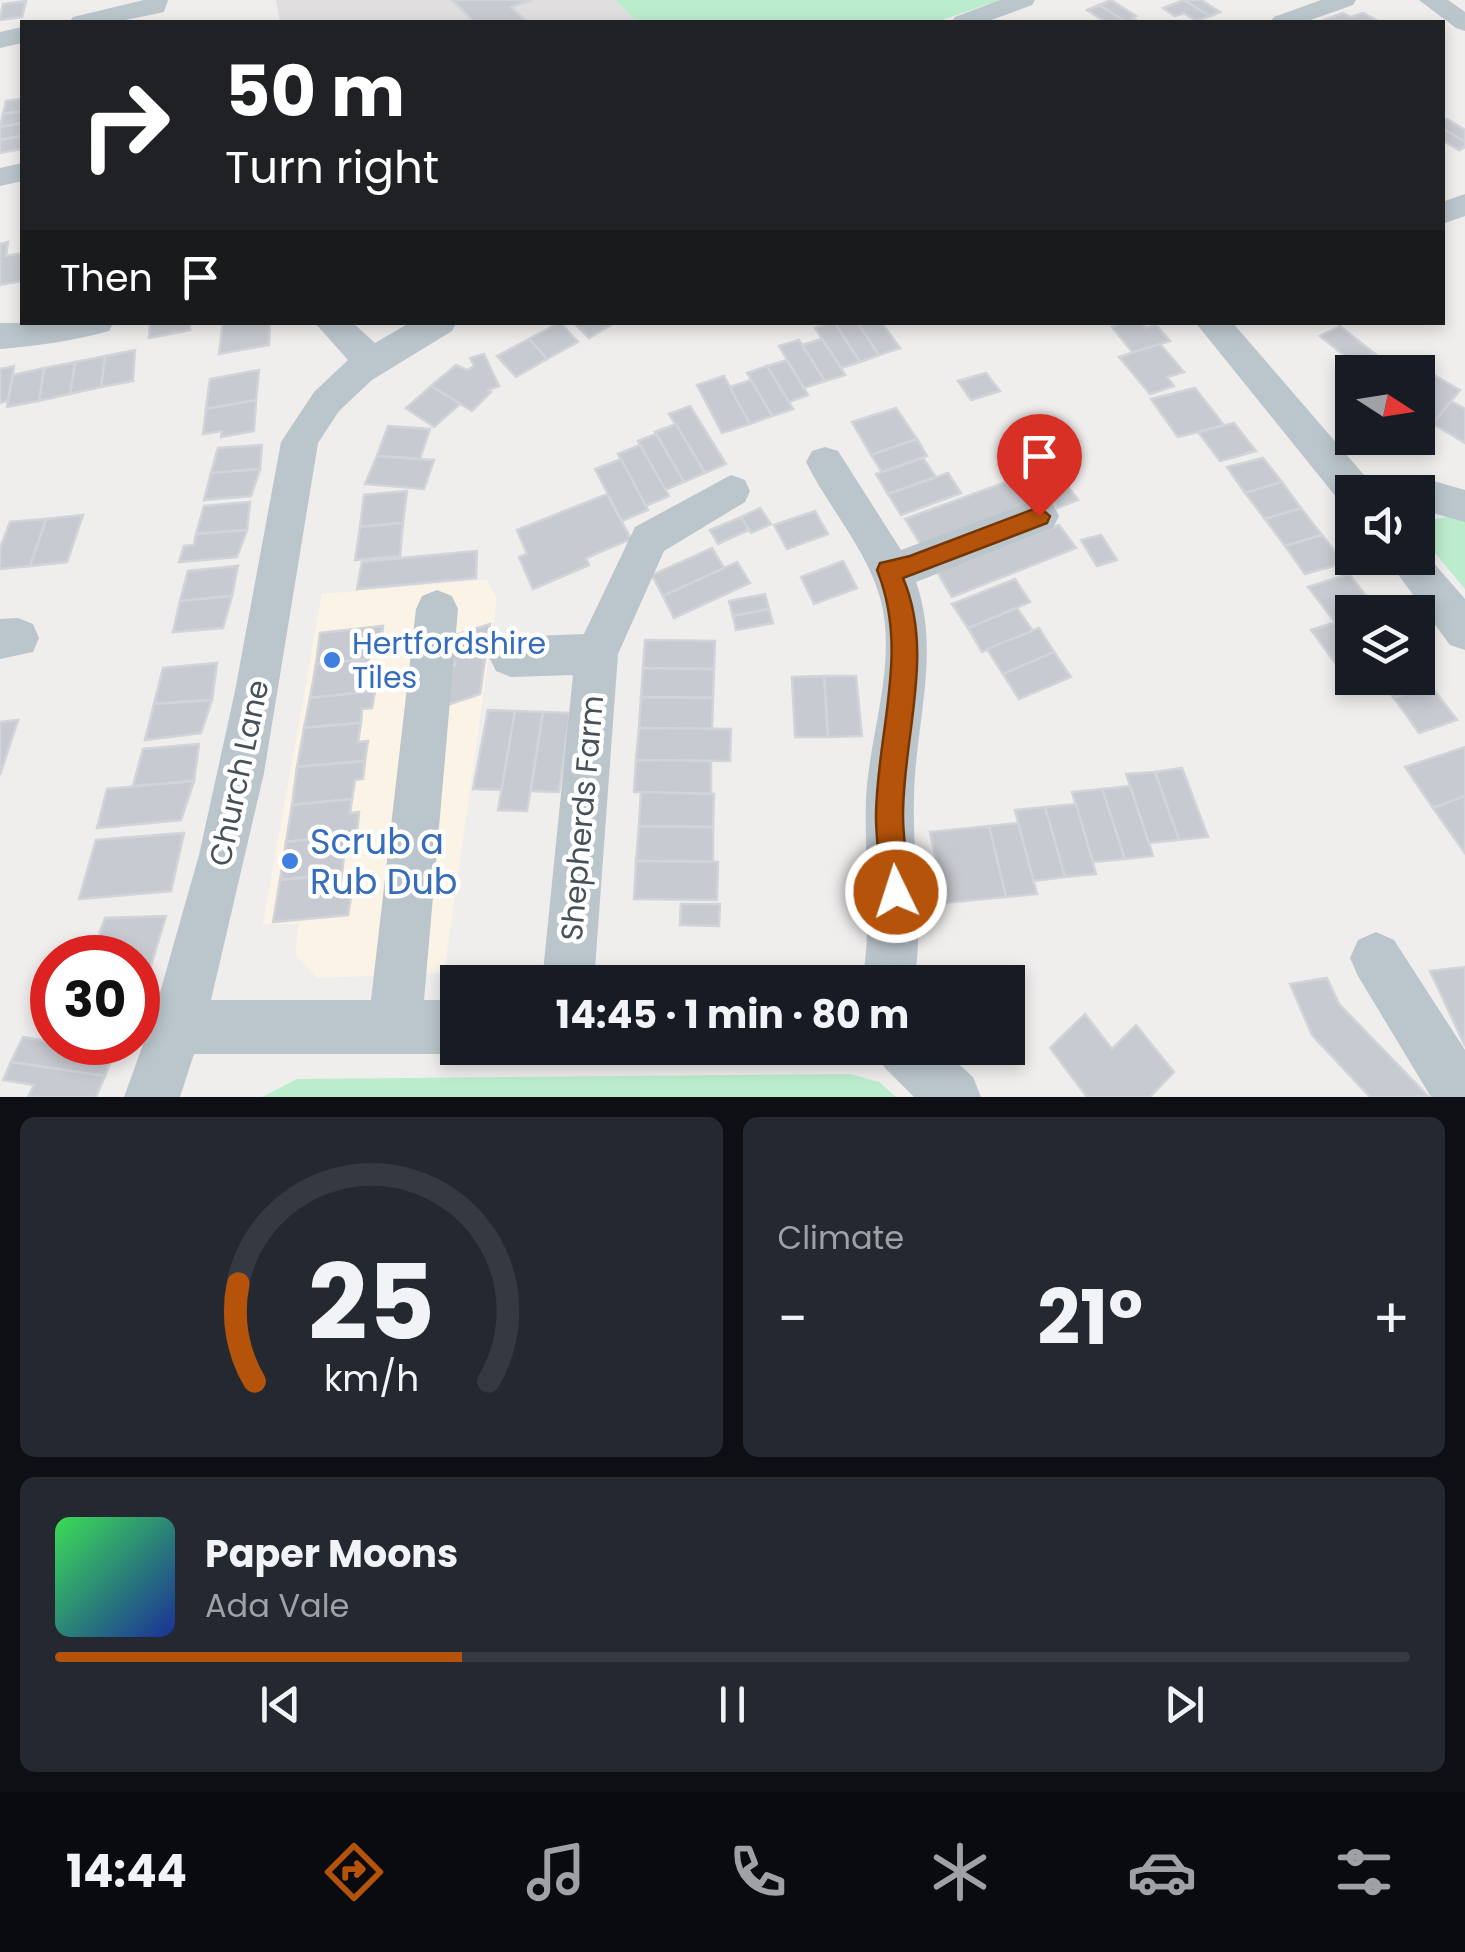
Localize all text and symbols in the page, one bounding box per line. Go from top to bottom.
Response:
text: 50 m [225,42,405,141]
icon: right [60,60,190,190]
text: Turn right [225,136,439,199]
icon: arrive [173,250,228,305]
text: Then [60,251,153,304]
north arrow [1335,355,1435,455]
map controls [1335,355,1435,695]
pin [997,414,1082,517]
icon: arrive [1012,429,1067,484]
button: sound [1335,475,1435,575]
button: layers [1335,595,1435,695]
place label: Hertfordshire Tiles [352,622,546,699]
marker: Hertfordshire Tiles [321,649,343,671]
street label: Church Lane [198,676,280,870]
street label: Shepherds Farm [550,694,614,942]
place label: Scrub a Rub Dub [310,817,458,906]
position arrow [844,840,948,944]
marker: Scrub a Rub Dub [279,850,301,872]
speed limit sign: 30 [30,935,160,1065]
text: 14:45 · 1 min · 80 m [556,988,909,1041]
text: Climate [778,1215,904,1260]
text: 25 [308,1230,435,1375]
text: 21° [1037,1265,1143,1370]
text: − [778,1280,808,1357]
text: + [1372,1280,1410,1357]
text: km/h [324,1353,419,1404]
text: Paper Moons [205,1527,458,1580]
text: Ada Vale [205,1583,349,1628]
icon: previous [253,1677,308,1732]
icon: pause [705,1677,760,1732]
icon: next [1157,1677,1212,1732]
icon: directions [319,1837,389,1907]
icon: music [521,1837,591,1907]
icon: phone [723,1837,793,1907]
icon: climate [925,1837,995,1907]
icon: car [1127,1837,1197,1907]
icon: filters [1329,1837,1399,1907]
text: 14:44 [66,1840,187,1903]

